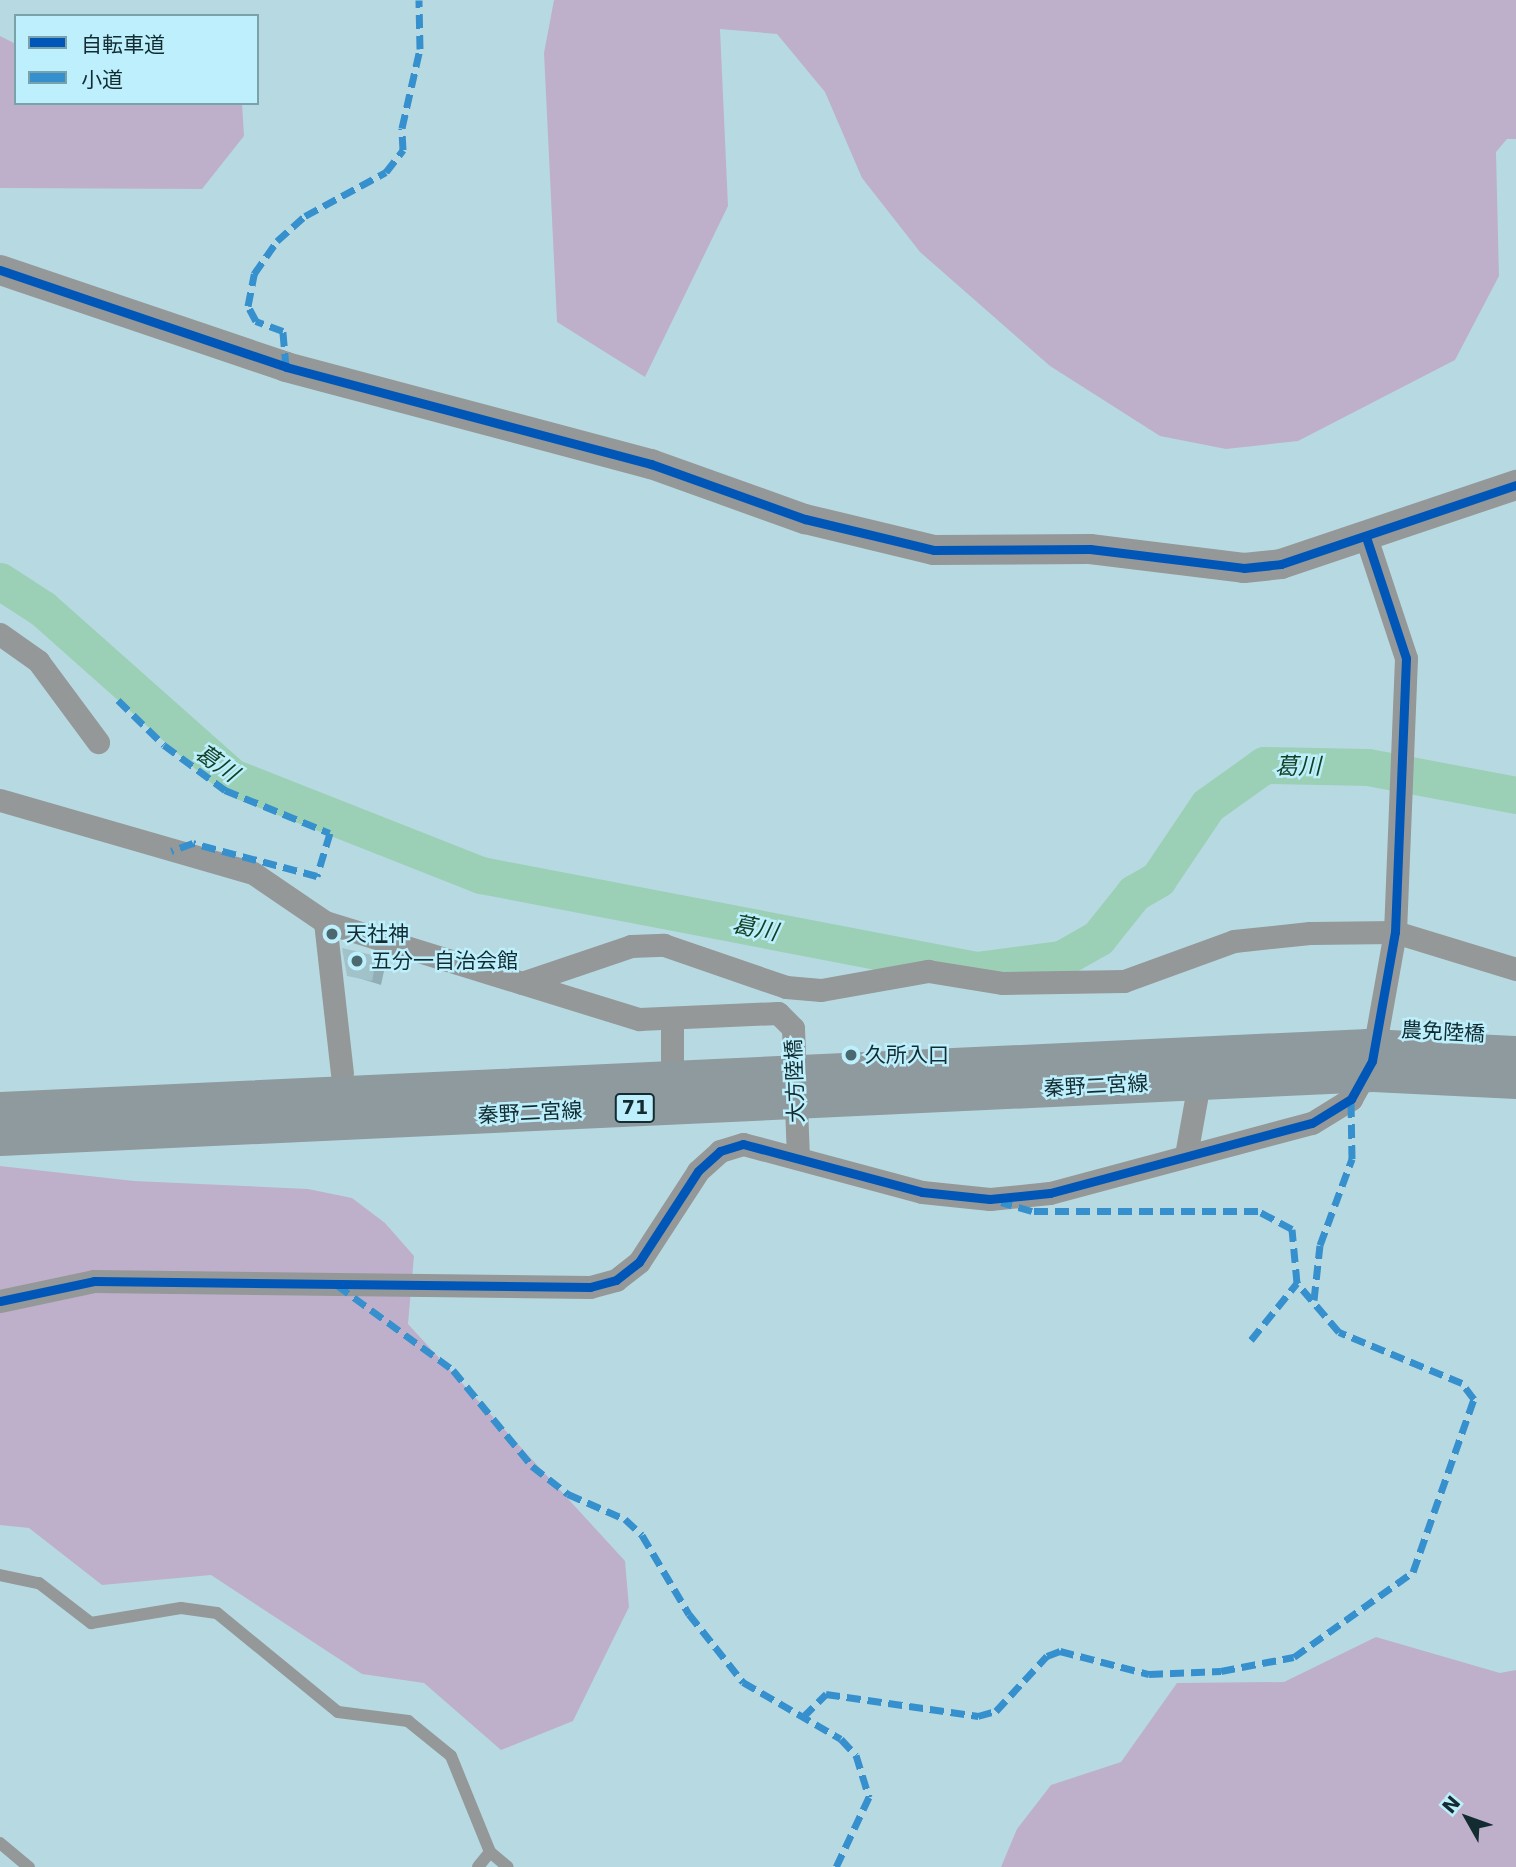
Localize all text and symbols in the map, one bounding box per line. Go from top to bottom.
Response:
legend [14,14,259,105]
text: 自転車道 [81,33,165,57]
text: 小道 [81,68,123,92]
water label: 葛川 [190,739,244,787]
water label: 葛川 [1275,752,1321,780]
water label: 葛川 [730,910,780,946]
place label: 天社神 [346,921,409,947]
marker: 天社神 [324,926,340,942]
place label: 五分一自治会館 [371,948,518,974]
marker: 五分一自治会館 [349,953,365,969]
street label: 農免陸橋 [1400,1017,1486,1047]
street label: 大方陸橋 [781,1039,809,1123]
place label: 久所入口 [865,1042,949,1068]
marker: 久所入口 [843,1047,859,1063]
street label: 秦野二宮線 [1043,1071,1149,1101]
road number: 71 [614,1092,656,1124]
street label: 秦野二宮線 [477,1098,583,1128]
north arrow [1432,1783,1502,1853]
text: N [1437,1791,1464,1818]

